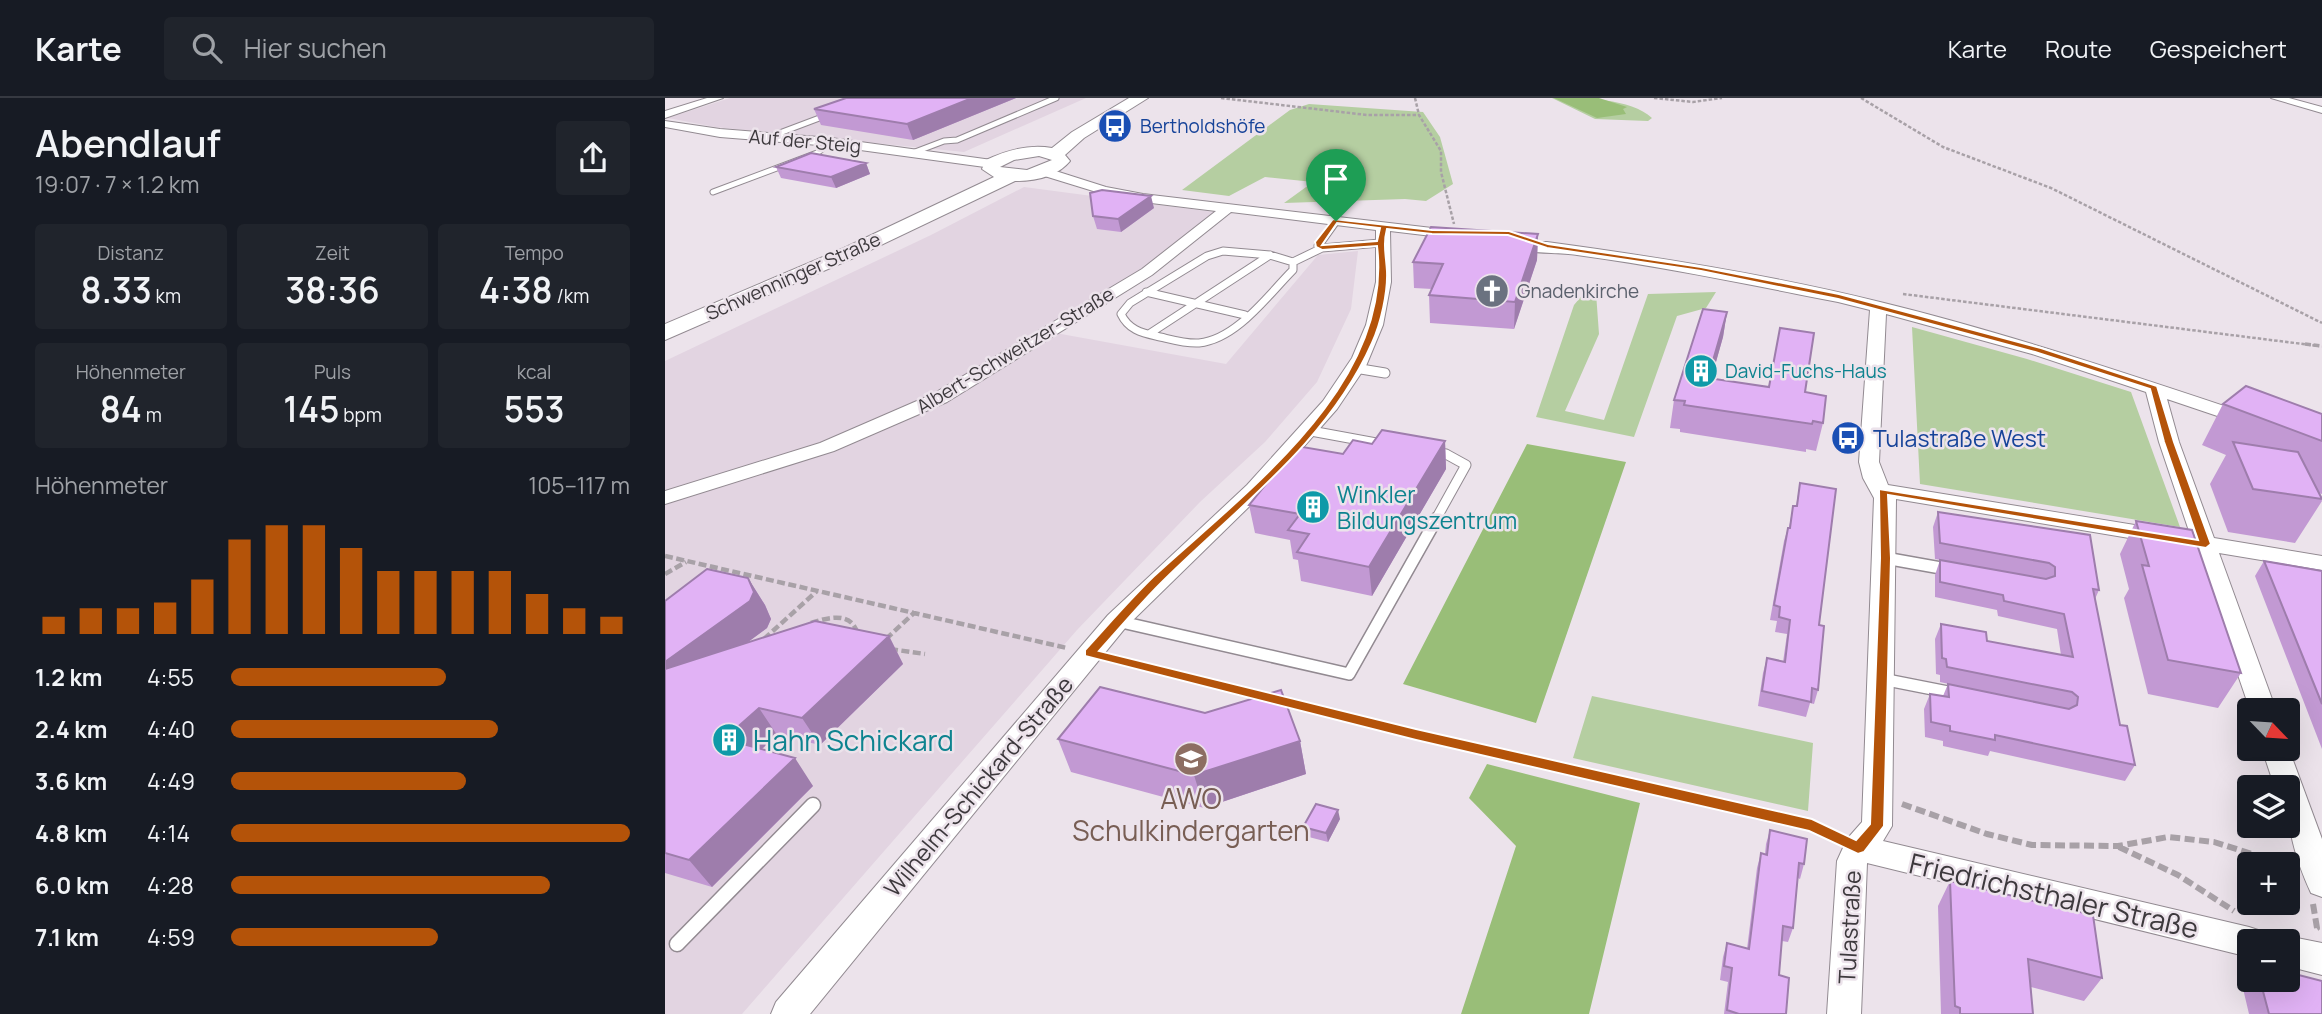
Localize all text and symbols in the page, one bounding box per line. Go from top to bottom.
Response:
search box [164,17,654,80]
text: Karte [35,26,122,71]
icon: search [188,29,226,67]
text: Hier suchen [244,30,387,66]
text: Karte [1948,32,2007,65]
text: Route [2045,32,2112,65]
text: Gespeichert [2150,32,2287,65]
bus stop icon: Bertholdshöfe [1096,107,1134,145]
place label: Bertholdshöfe [1140,113,1265,139]
text: Abendlauf [35,116,221,168]
button: share [556,121,630,195]
street label: Auf der Steig [748,123,862,159]
pin [1306,149,1366,221]
icon: arrive [1317,160,1355,198]
text: 19:07 · 7 × 1.2 km [35,168,200,200]
street label: Schwenninger Straße [702,226,884,326]
text: Distanz [97,240,164,266]
text: Zeit [315,240,350,266]
text: Tempo [505,240,564,266]
text: 8.33 [81,266,152,314]
text: 38:36 [285,266,380,314]
text: 4:38 [479,266,553,314]
church icon: Gnadenkirche [1473,272,1511,310]
place label: Gnadenkirche [1517,278,1639,304]
street label: Albert-Schweitzer-Straße [911,281,1119,419]
text: km [152,283,181,309]
text: /km [553,283,589,309]
building icon: David-Fuchs-Haus [1682,352,1720,390]
place label: David-Fuchs-Haus [1725,358,1887,384]
text: Höhenmeter [76,359,186,385]
text: Puls [314,359,351,385]
text: kcal [517,359,552,385]
text: 84 [100,385,142,433]
text: 145 [283,385,339,433]
text: 553 [504,385,565,433]
text: m [142,402,162,428]
text: bpm [339,402,382,428]
bus stop icon: Tulastraße West [1829,419,1867,457]
place label: Tulastraße West [1873,422,2046,454]
text: Höhenmeter [35,469,168,501]
text: 105–117 m [528,469,630,501]
place label: Winkler Bildungszentrum [1337,478,1517,536]
building icon: Winkler Bildungszentrum [1294,488,1332,526]
text: 1.2 km [35,661,102,693]
text: 4:55 [147,661,194,693]
street label: Wilhelm-Schickard-Straße [876,669,1080,903]
north arrow [2237,698,2299,761]
map controls [2237,698,2300,992]
text: 2.4 km [35,713,107,745]
text: 4:40 [147,713,195,745]
building icon: Hahn Schickard [710,721,748,759]
place label: Hahn Schickard [753,721,954,759]
school or university icon: AWO Schulkindergarten [1172,740,1210,778]
text: 3.6 km [35,765,107,797]
text: 4:49 [147,765,195,797]
button: layers [2237,775,2300,838]
place label: AWO Schulkindergarten [1072,779,1310,849]
text: 4.8 km [35,817,107,849]
text: 4:14 [147,817,190,849]
street label: Friedrichsthaler Straße [1906,843,2202,947]
button: + [2237,852,2300,915]
text: 6.0 km [35,869,109,901]
text: 4:28 [147,869,194,901]
street label: Tulastraße [1830,869,1868,985]
text: 7.1 km [35,921,99,953]
text: 4:59 [147,921,195,953]
button: − [2237,929,2300,992]

